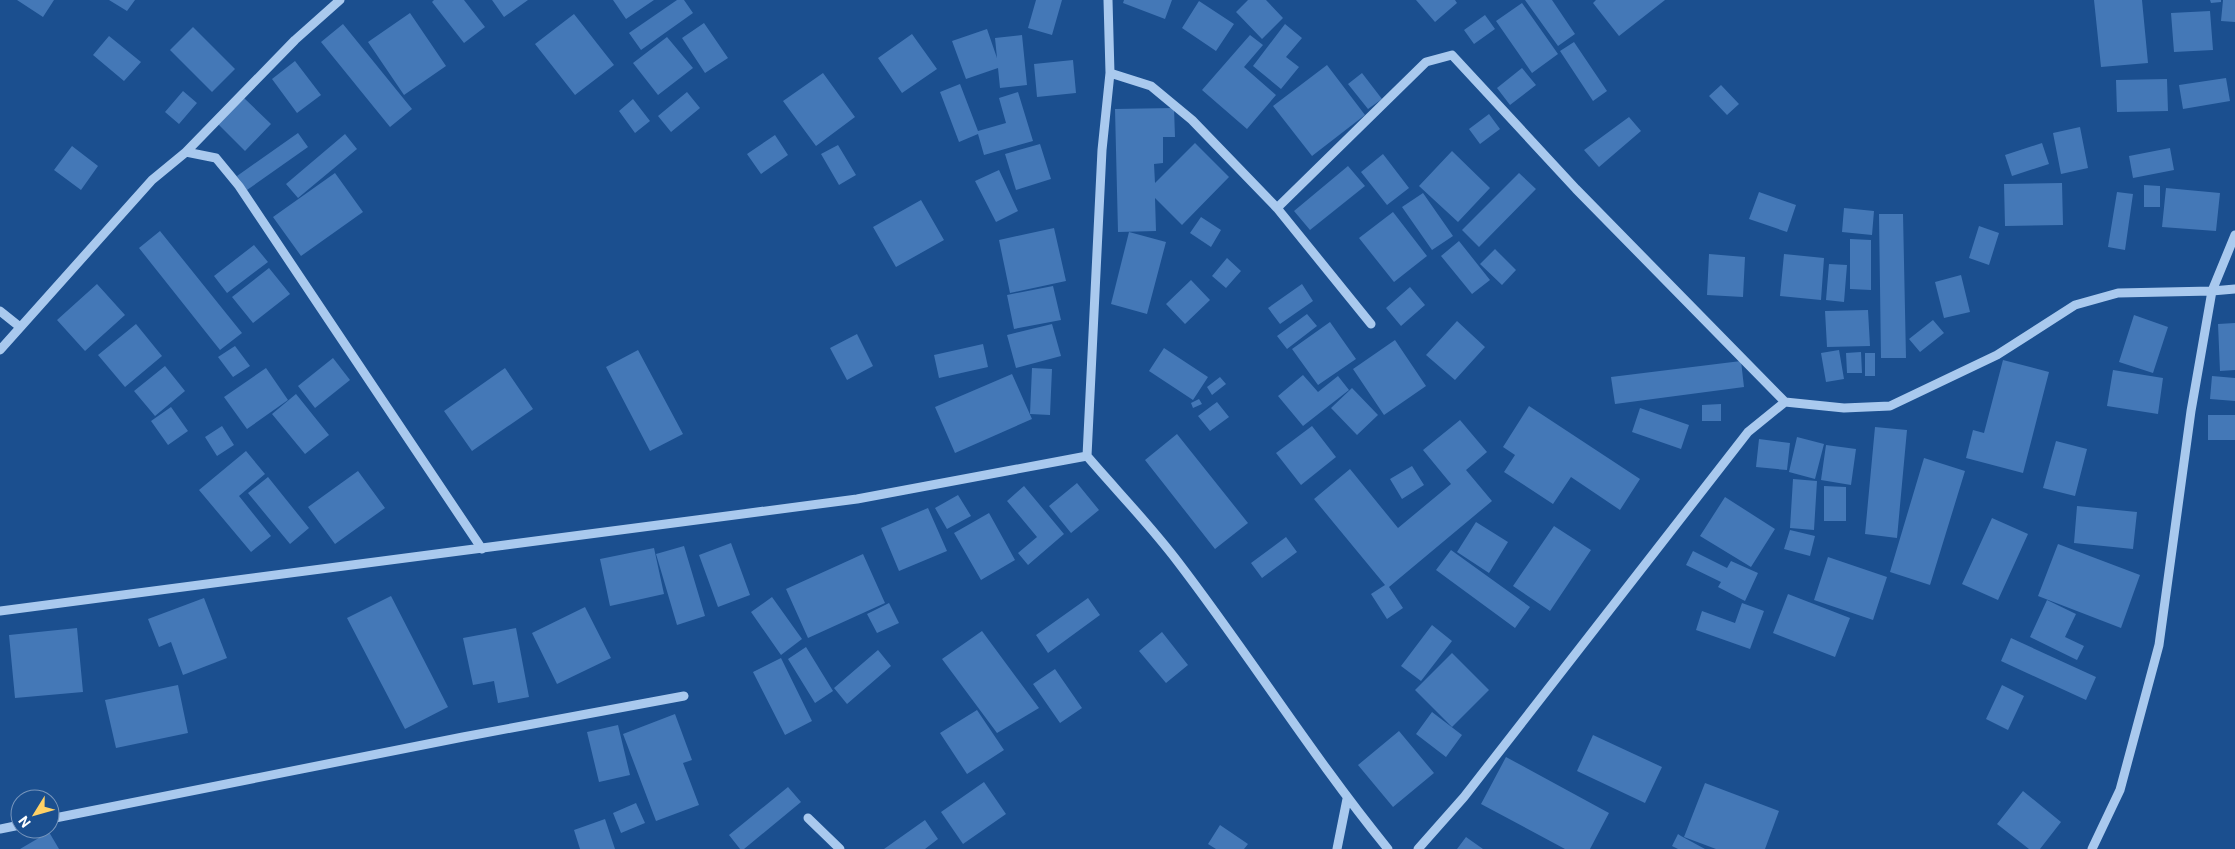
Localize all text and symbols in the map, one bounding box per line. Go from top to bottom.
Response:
north arrow [10,789,60,839]
text: N [15,813,34,831]

